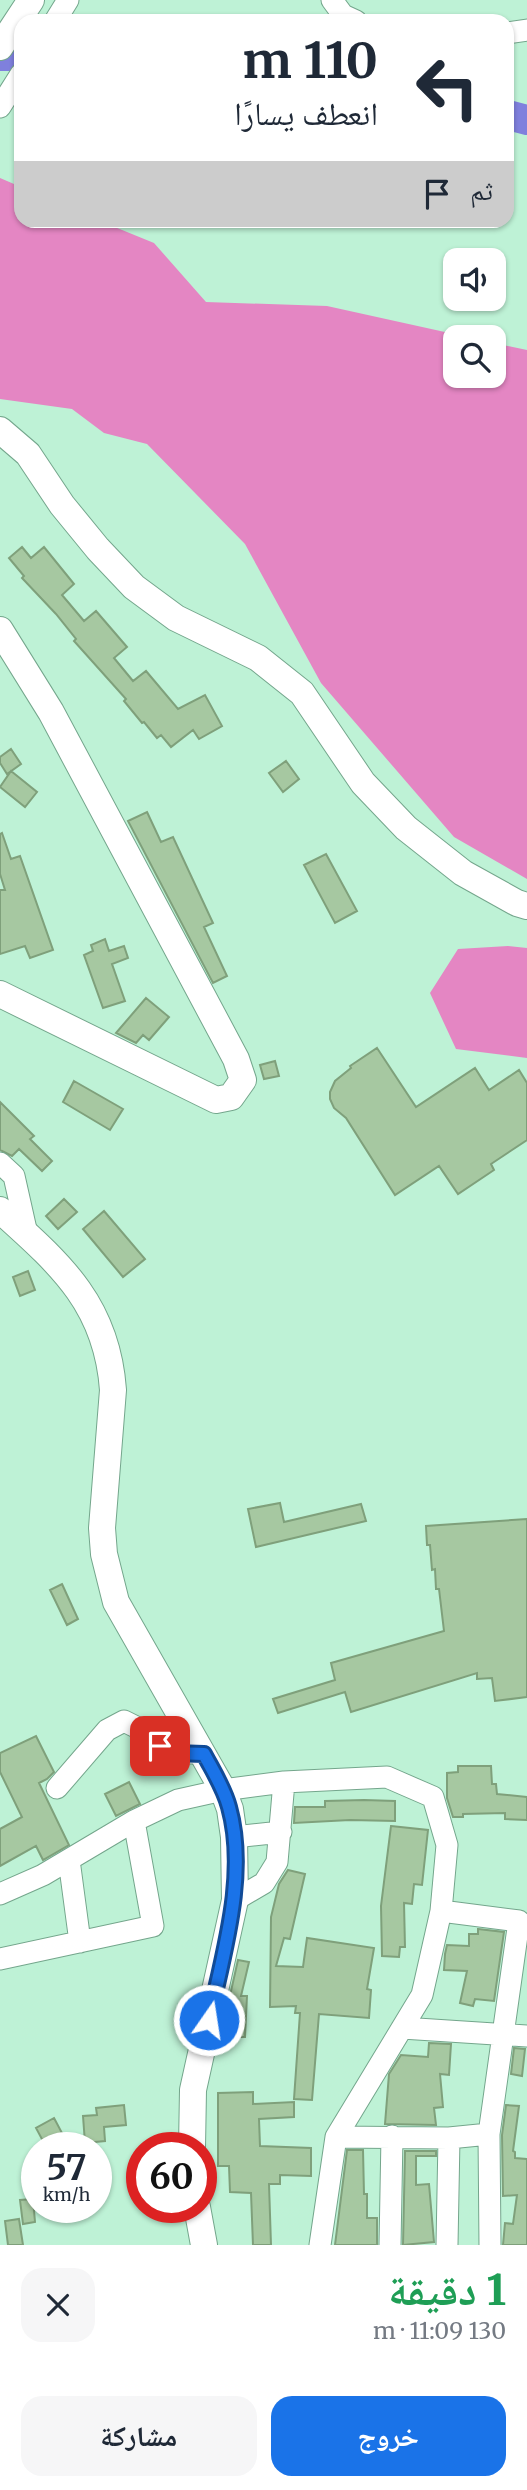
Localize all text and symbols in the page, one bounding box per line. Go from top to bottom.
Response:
text: 110 m [243,30,378,91]
icon: left [402,42,493,133]
text: انعطف يسارًا [234,94,378,134]
text: ثم [470,174,493,207]
icon: arrive [418,175,456,213]
map controls [443,248,506,388]
button: sound [443,248,506,311]
button: search [443,325,506,388]
pin [130,1716,190,1776]
icon: arrive [141,1727,179,1765]
position arrow [172,1983,246,2057]
speed limit sign: 60 [126,2132,217,2223]
text: 57 [47,2146,86,2190]
text: km/h [43,2183,90,2206]
text: 1 دقيقة [388,2264,506,2316]
button: close [21,2268,95,2342]
text: 130 m · 11:09 [373,2316,506,2345]
button: مشاركة [21,2396,257,2476]
button: خروج [271,2396,506,2476]

